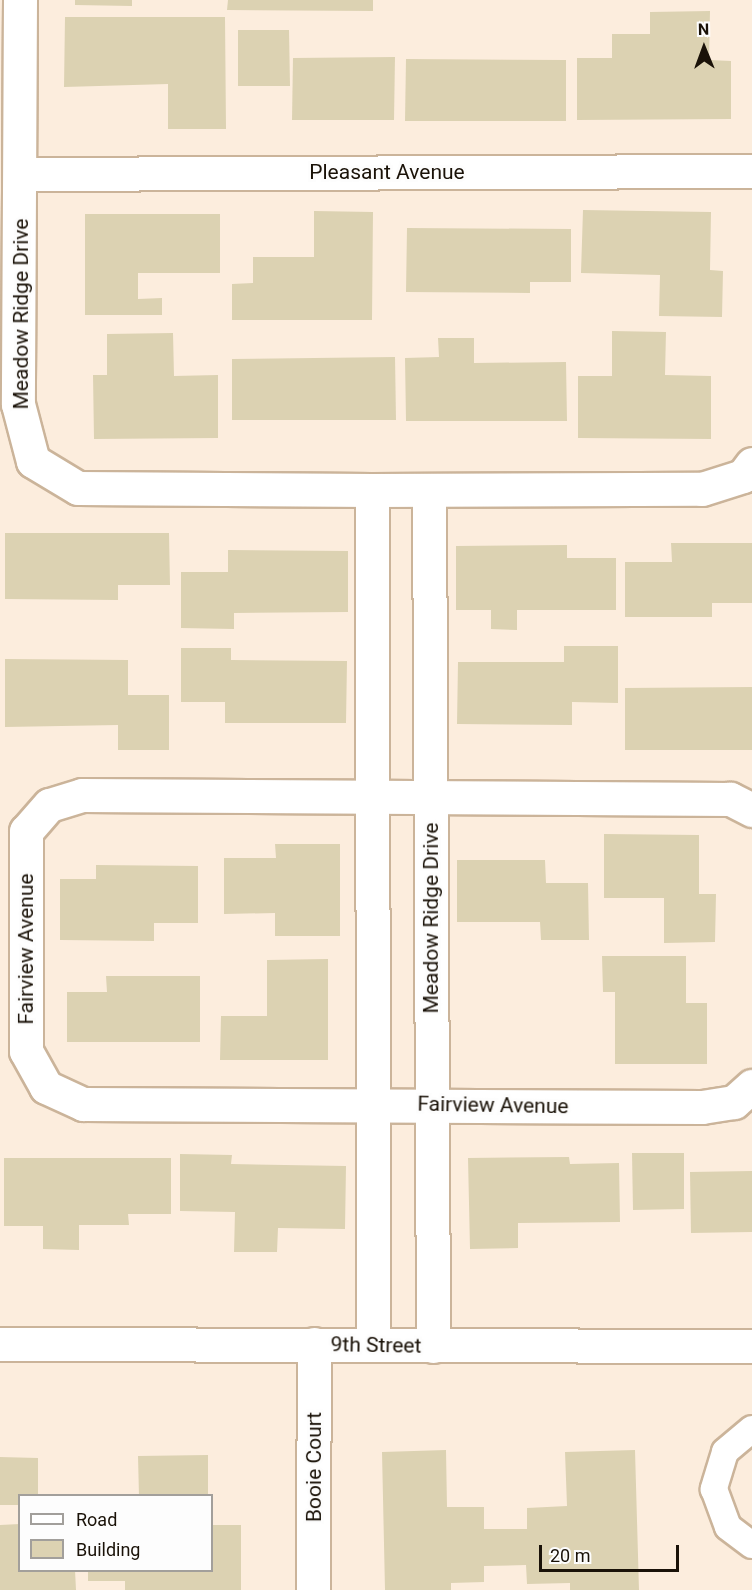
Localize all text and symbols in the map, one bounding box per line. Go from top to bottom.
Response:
north arrow [674,18,734,78]
text: N [698,20,709,39]
street label: Pleasant Avenue [309,159,465,185]
street label: Meadow Ridge Drive [8,219,34,409]
street label: Meadow Ridge Drive [418,823,444,1013]
street label: Fairview Avenue [13,873,39,1025]
street label: Fairview Avenue [417,1091,569,1119]
street label: 9th Street [330,1332,422,1358]
street label: Booie Court [301,1412,327,1522]
legend [18,1494,213,1572]
text: Road [76,1509,117,1530]
scale bar [542,1533,682,1571]
text: Building [76,1539,140,1560]
text: 20 m [550,1545,590,1566]

